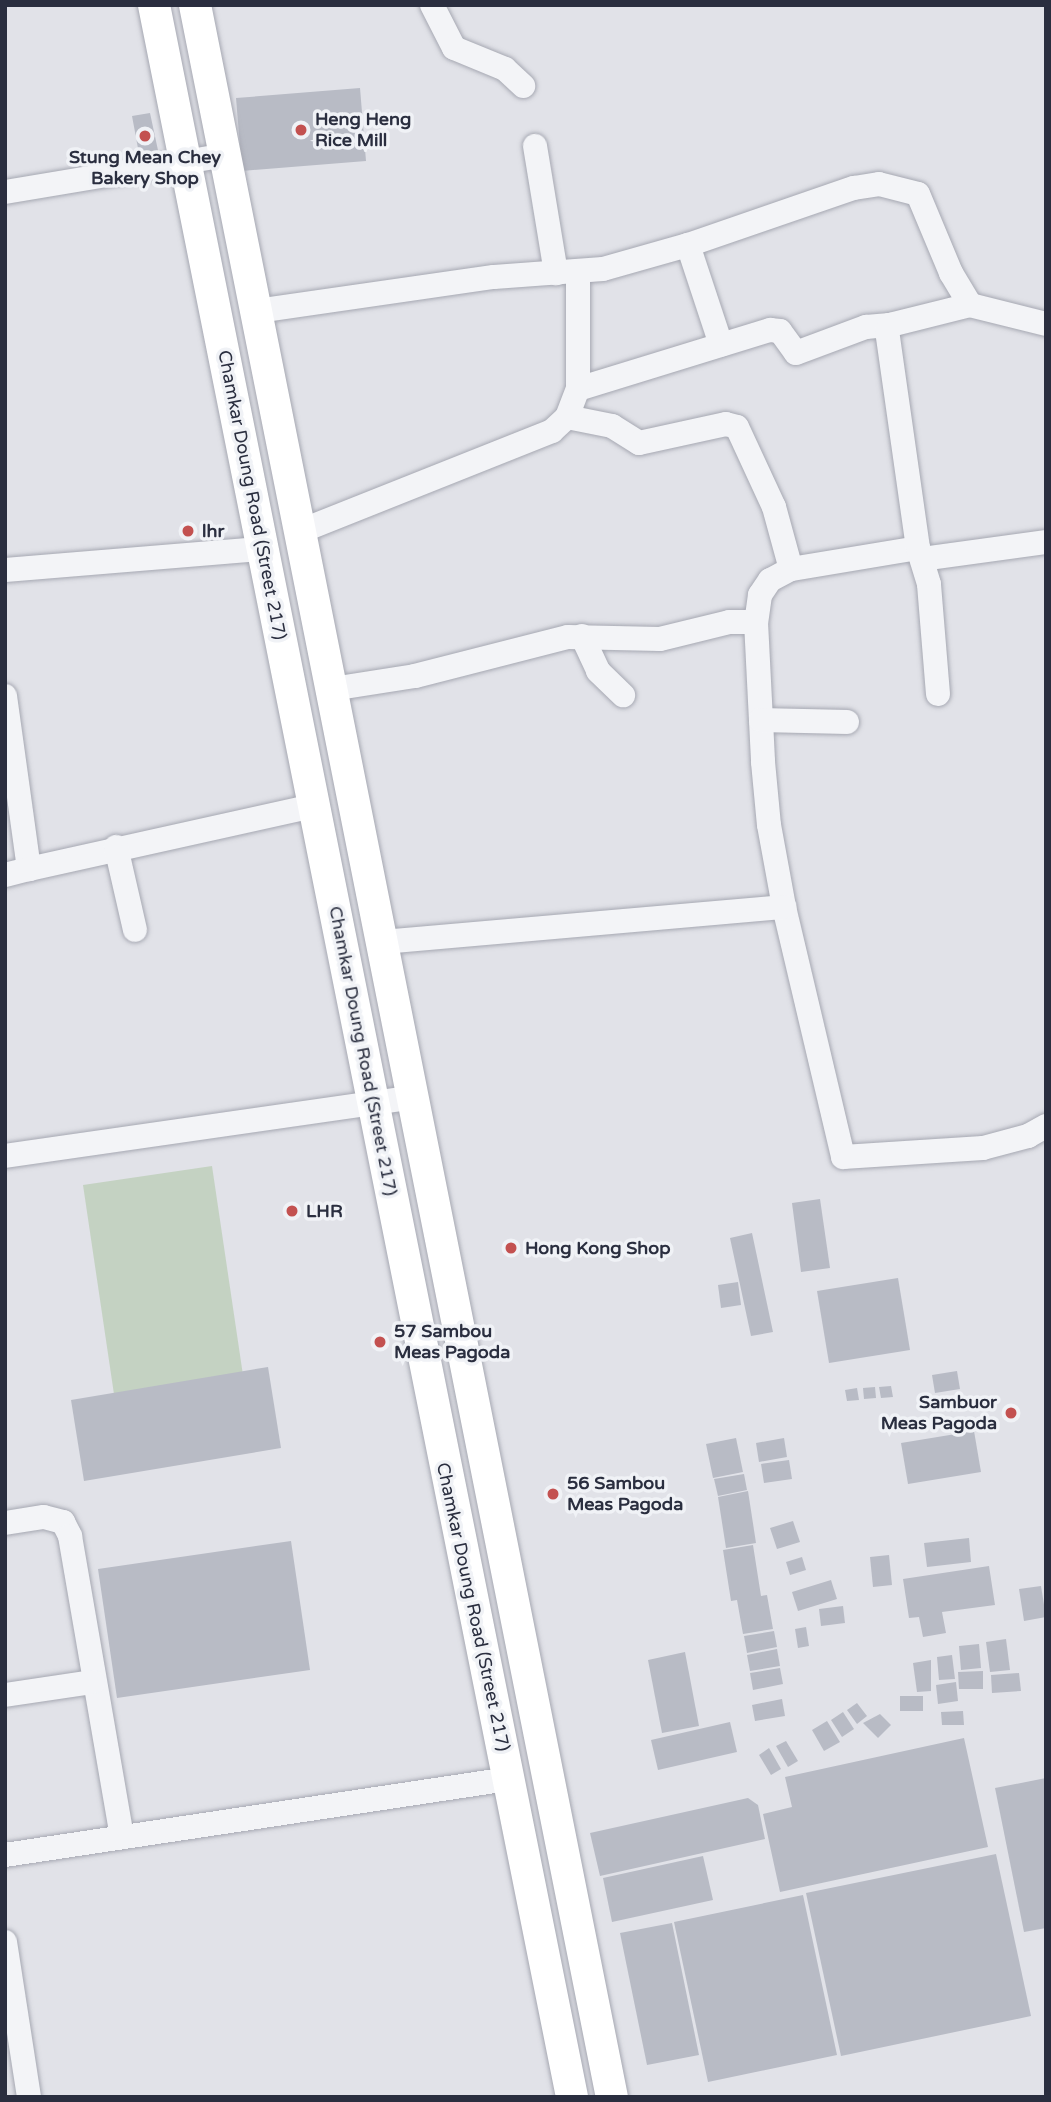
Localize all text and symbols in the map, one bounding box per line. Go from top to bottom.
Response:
place label: Heng Heng Rice Mill [315,109,411,152]
marker: Heng Heng Rice Mill [293,122,309,138]
marker: Stung Mean Chey Bakery Shop [137,128,153,144]
place label: Stung Mean Chey Bakery Shop [69,147,221,190]
street label: Chamkar Doung Road (Street 217) [213,348,291,642]
place label: lhr [202,520,224,542]
marker: lhr [180,523,196,539]
street label: Chamkar Doung Road (Street 217) [324,904,402,1198]
place label: LHR [306,1200,343,1222]
marker: LHR [284,1203,300,1219]
place label: Hong Kong Shop [525,1237,670,1259]
marker: Hong Kong Shop [503,1240,519,1256]
place label: 57 Sambou Meas Pagoda [394,1321,510,1364]
marker: 57 Sambou Meas Pagoda [372,1334,388,1350]
place label: Sambuor Meas Pagoda [881,1392,997,1434]
marker: Sambuor Meas Pagoda [1003,1405,1019,1421]
street label: Chamkar Doung Road (Street 217) [432,1461,514,1753]
place label: 56 Sambou Meas Pagoda [567,1473,683,1516]
marker: 56 Sambou Meas Pagoda [545,1486,561,1502]

